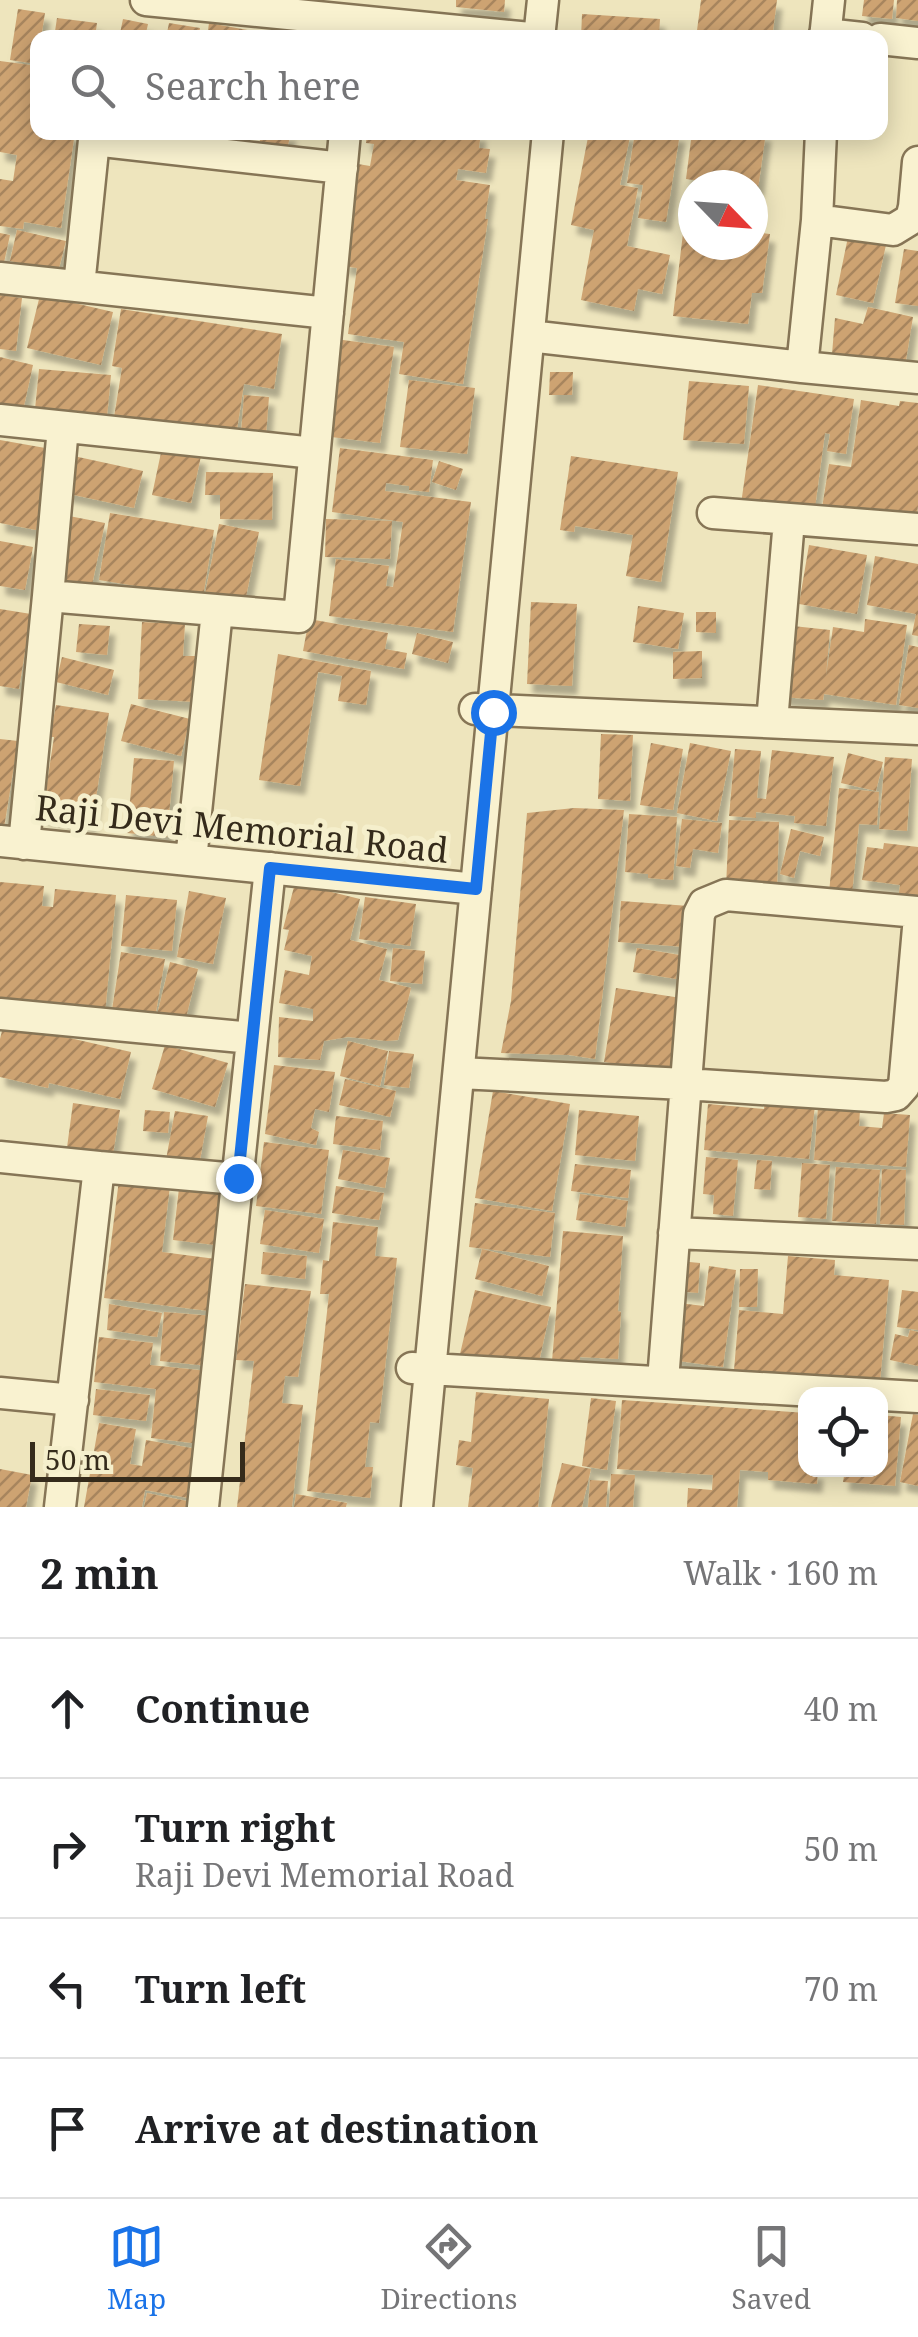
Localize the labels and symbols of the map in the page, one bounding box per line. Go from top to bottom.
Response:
north arrow [678,170,768,260]
route start [471,690,517,736]
street label: Raji Devi Memorial Road [33,783,451,873]
route end [216,1156,262,1202]
scale bar [30,1437,245,1482]

